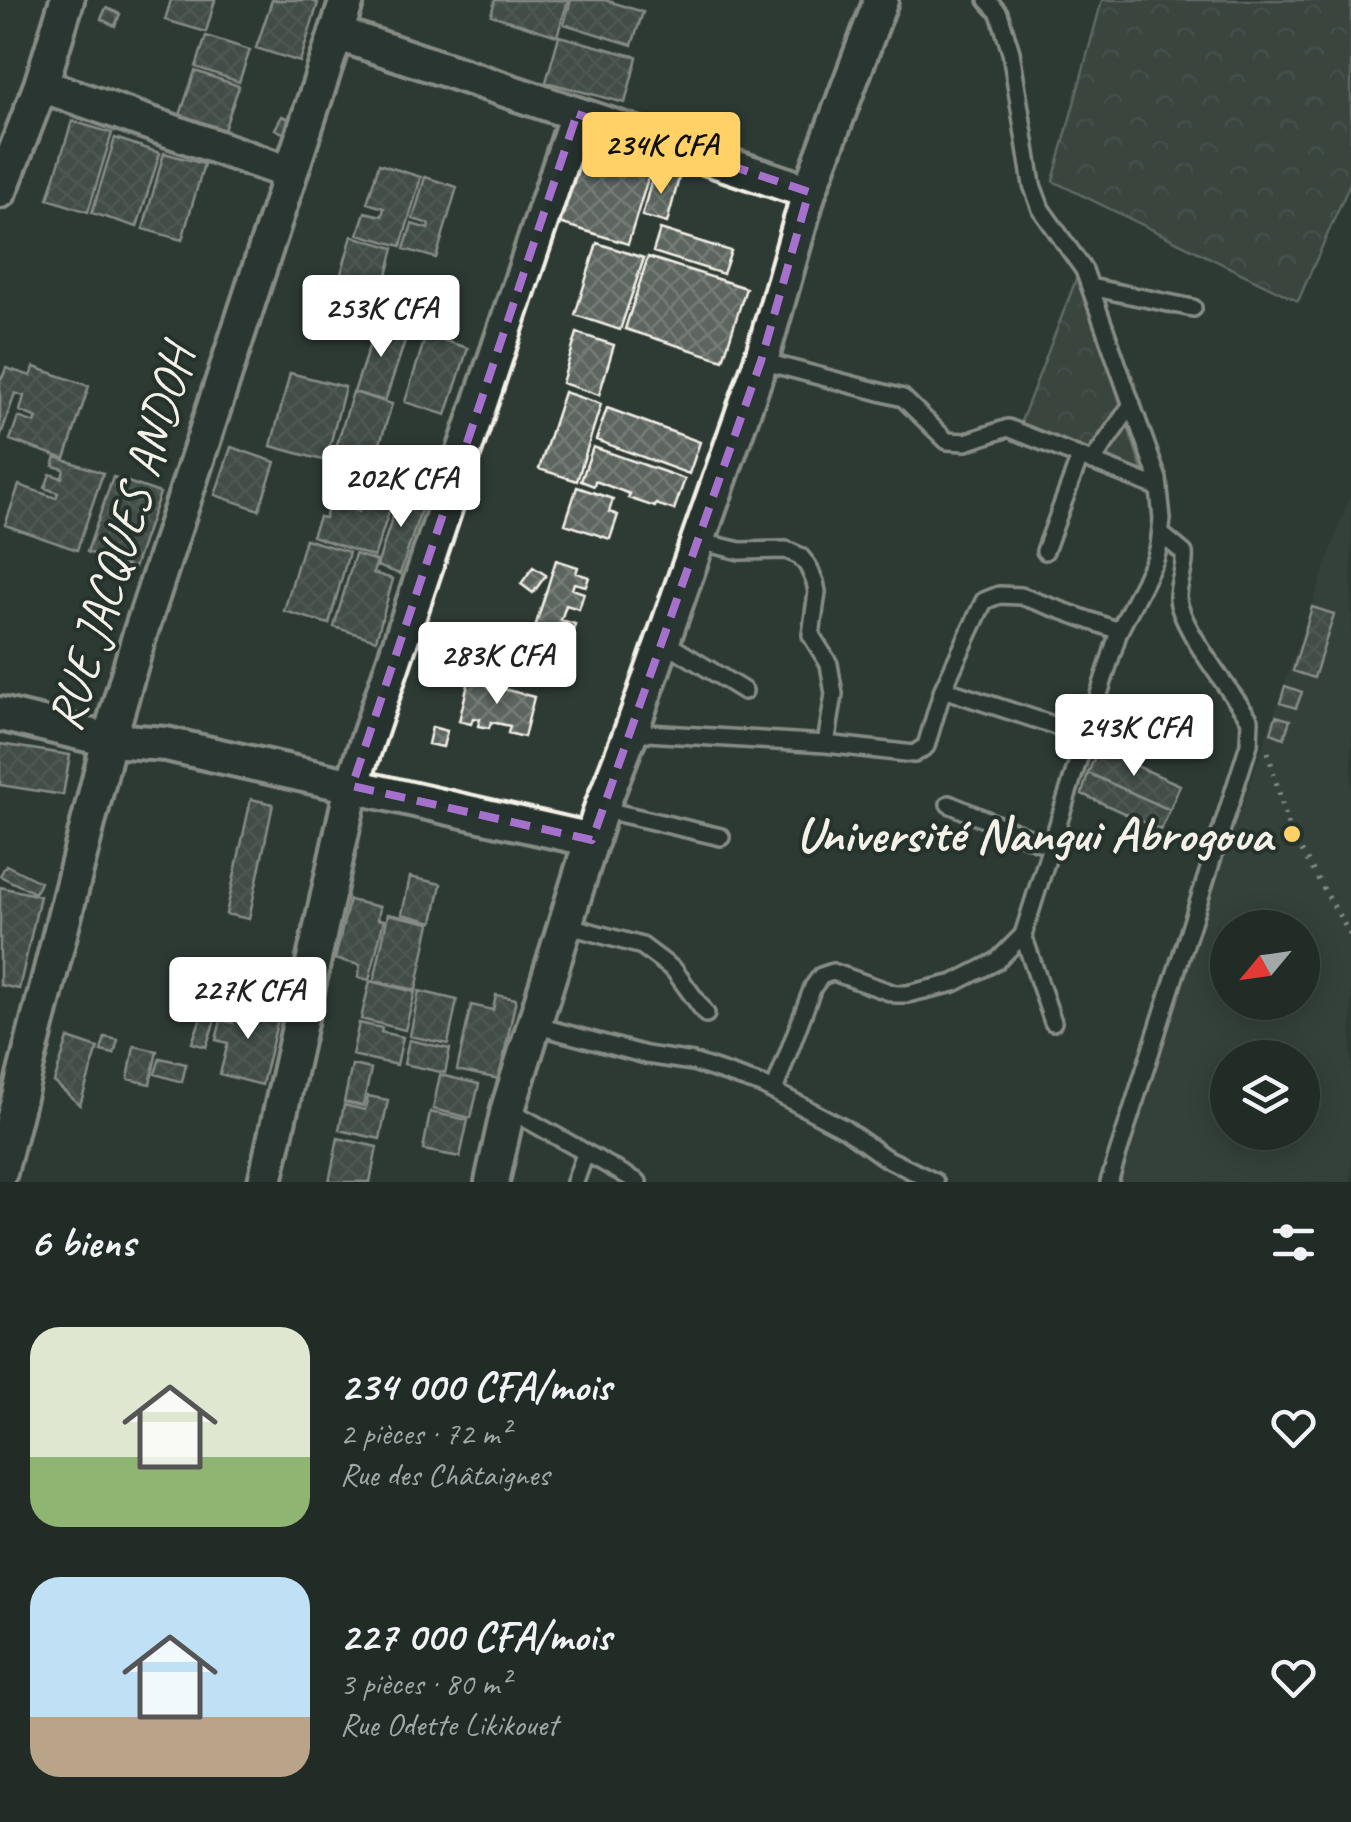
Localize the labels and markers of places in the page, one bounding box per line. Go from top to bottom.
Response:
pin: 234K CFA [558,112,764,197]
pin: 253K CFA [278,275,484,360]
pin: 202K CFA [298,445,504,530]
pin: 283K CFA [394,622,600,707]
pin: 243K CFA [1031,694,1237,779]
place label: Université Nangui Abrogoua [796,803,1276,866]
marker: Université Nangui Abrogoua [1281,823,1303,845]
pin: 227K CFA [145,957,351,1042]

